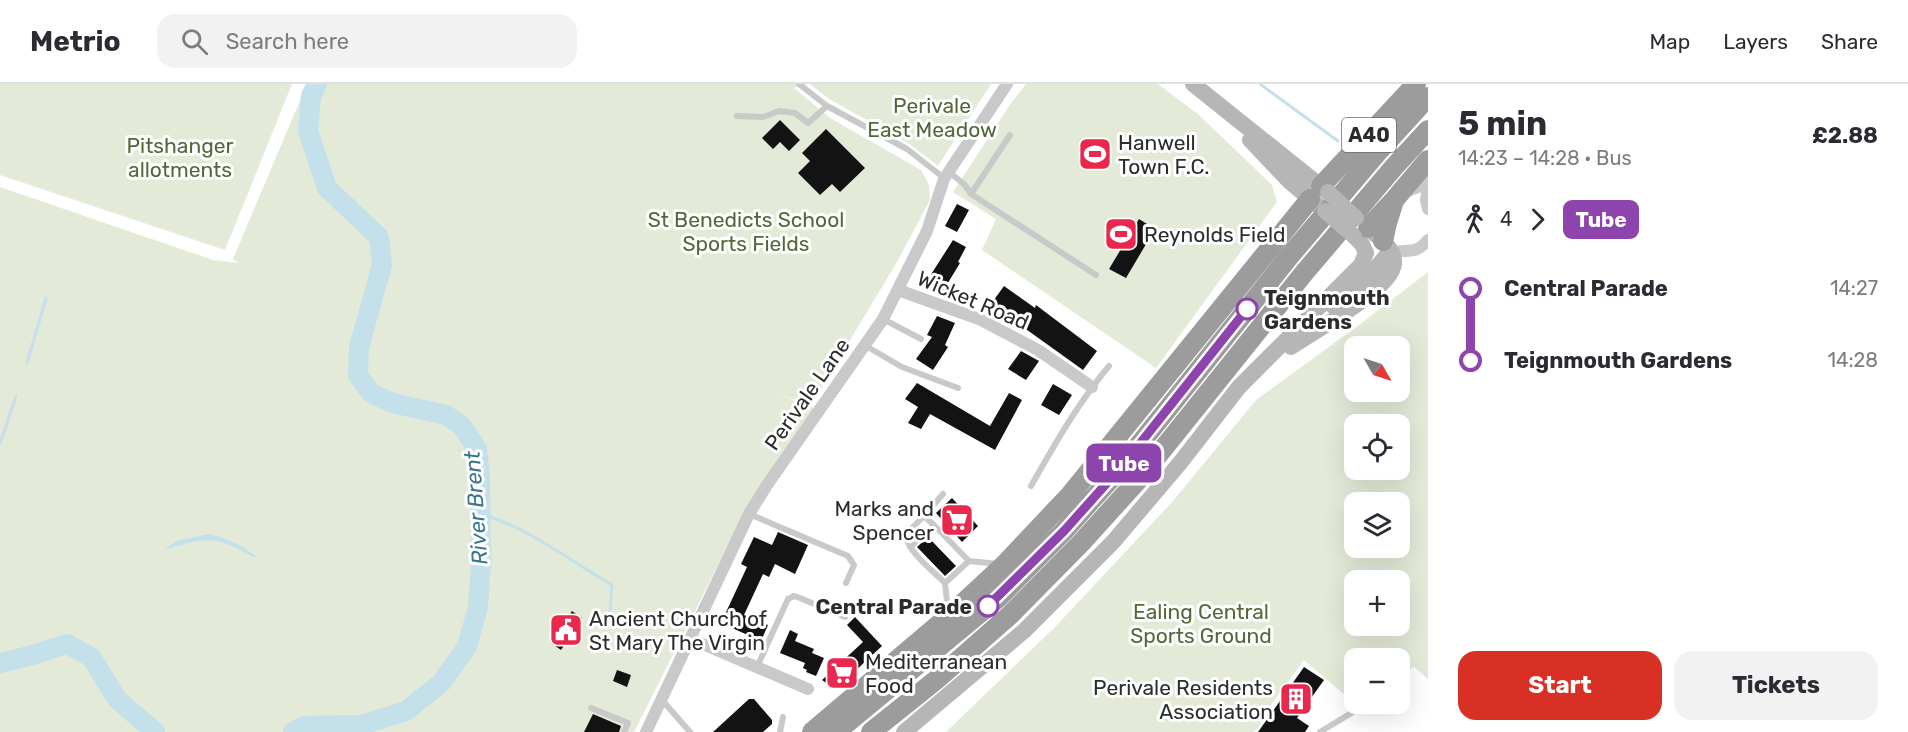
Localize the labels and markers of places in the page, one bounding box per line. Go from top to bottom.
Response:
place label: Hanwell Town F.C. [1118,130,1210,179]
sports icon: Hanwell Town F.C. [1077,136,1113,172]
sports icon: Reynolds Field [1103,216,1139,252]
place label: Reynolds Field [1144,222,1286,247]
place label: Teignmouth Gardens [1264,285,1390,334]
marker: Teignmouth Gardens [1236,298,1258,320]
place label: Marks and Spencer [834,496,934,545]
supermarket icon: Marks and Spencer [939,502,975,538]
place label: Central Parade [816,594,972,619]
marker: Central Parade [977,595,999,617]
place label: Ancient Church of St Mary The Virgin [589,606,767,655]
public building icon: Ancient Church of St Mary The Virgin [548,612,584,648]
place label: Mediterranean Food [865,649,1007,698]
supermarket icon: Mediterranean Food [824,655,860,691]
place label: Perivale Residents Association [1093,675,1273,724]
building icon: Perivale Residents Association [1278,681,1314,717]

